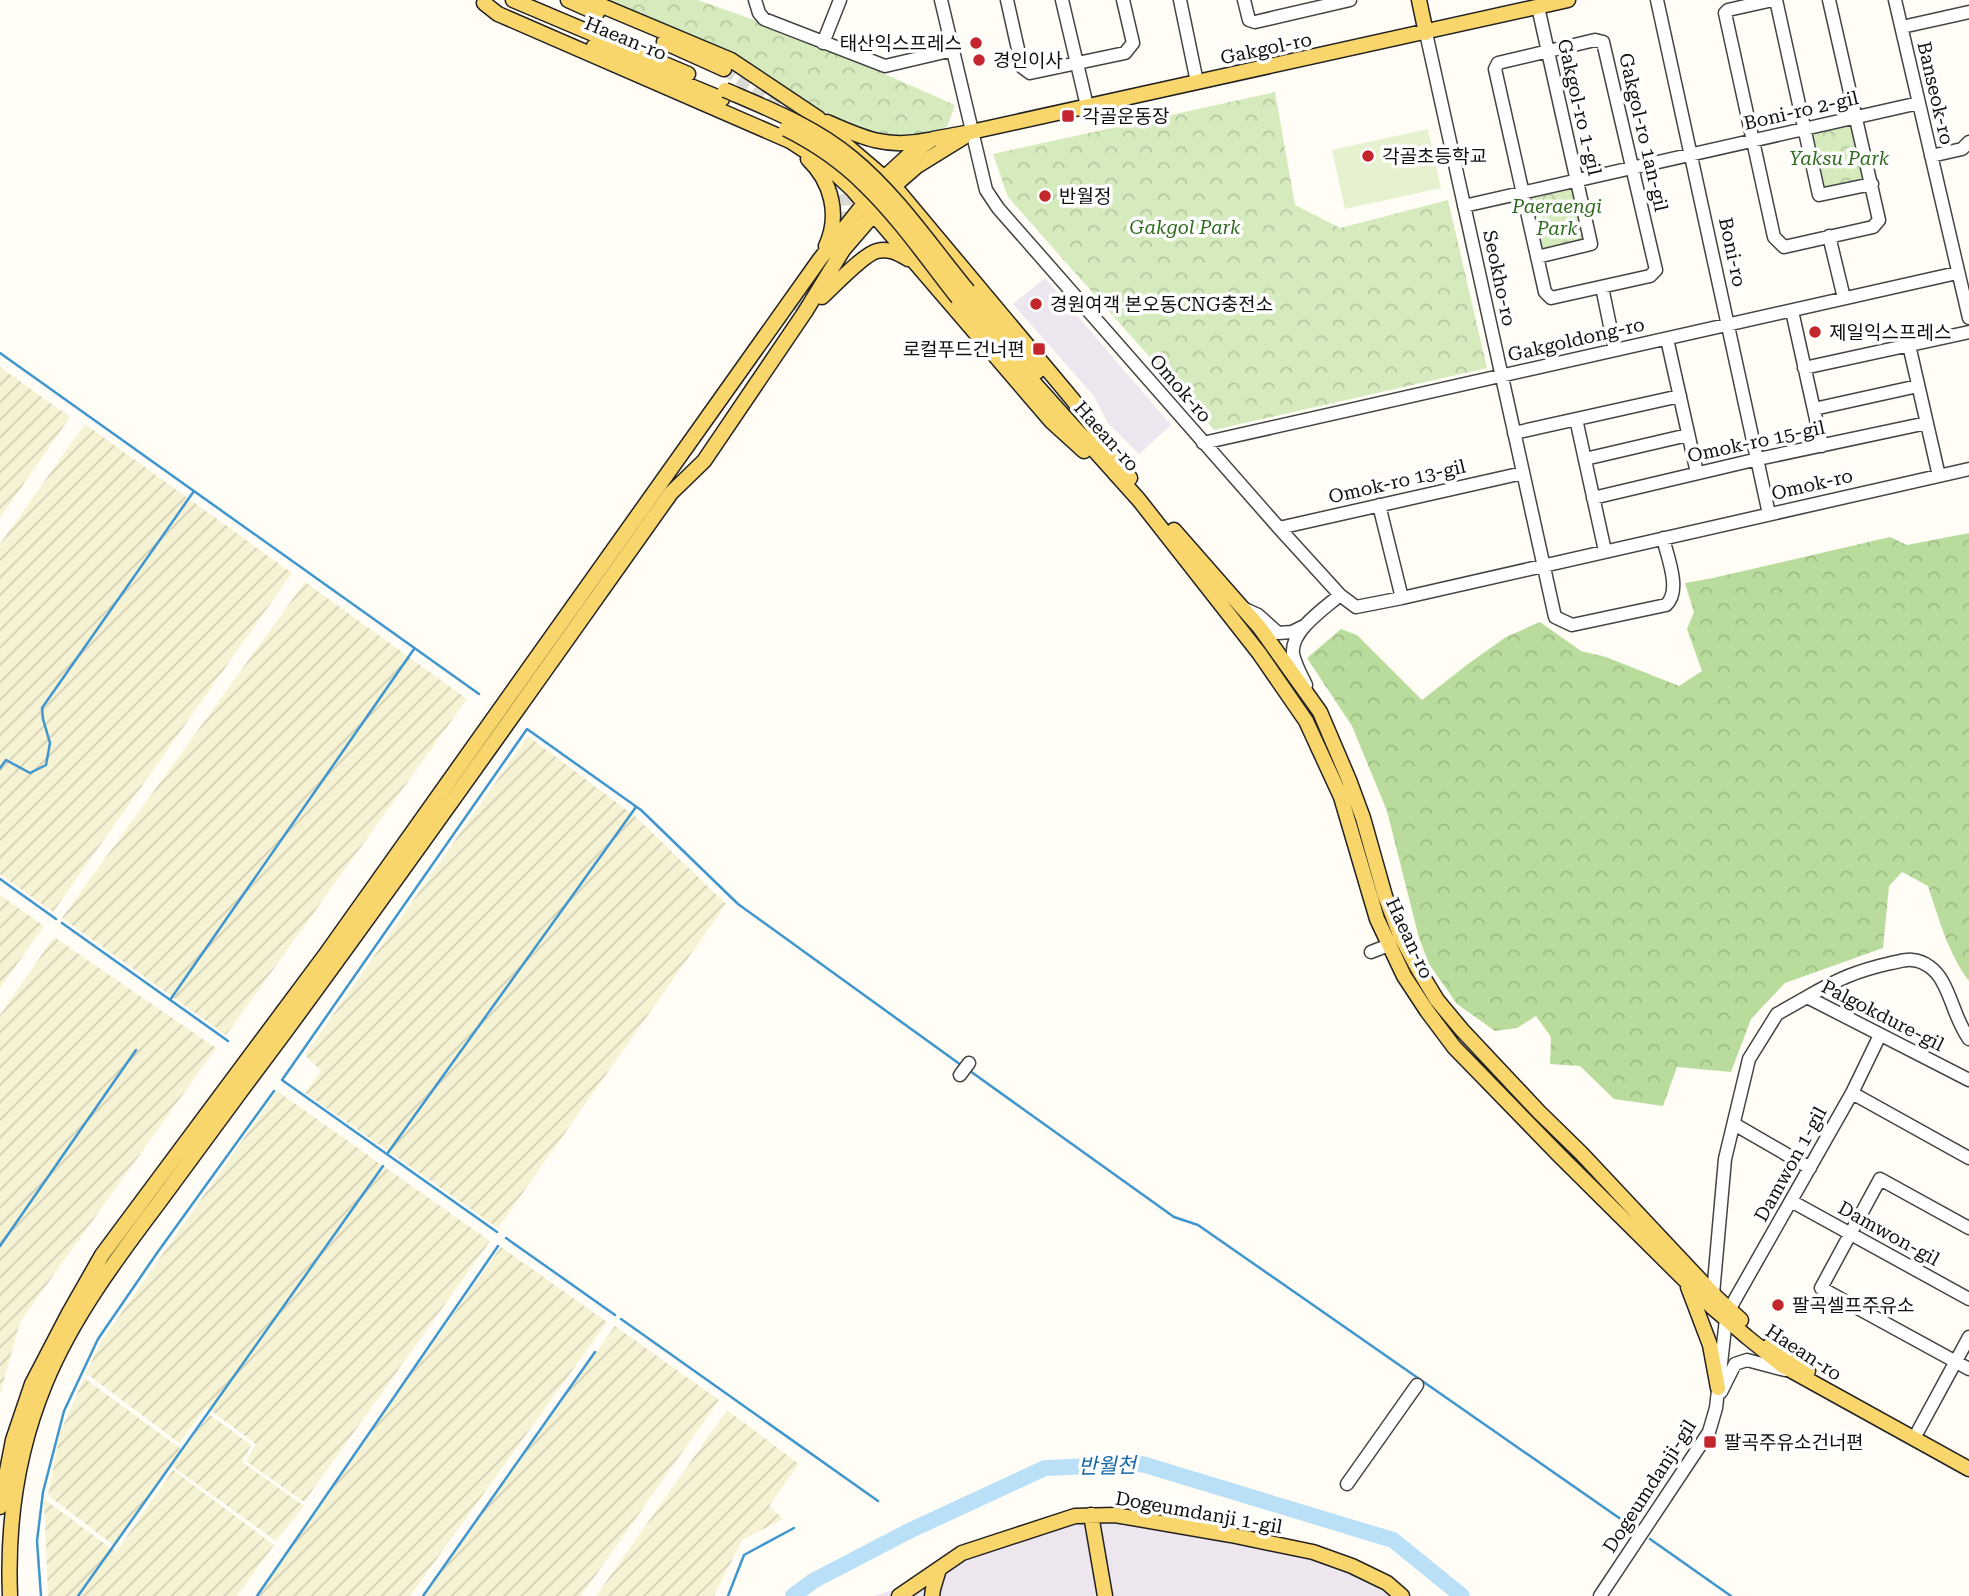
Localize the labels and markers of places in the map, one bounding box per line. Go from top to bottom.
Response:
place label: 태산익스프레스 [840,32,962,55]
marker: 태산익스프레스 [968,35,984,51]
place label: 경인이사 [993,49,1063,72]
marker: 경인이사 [971,52,987,68]
place label: 각골운동장 [1082,105,1169,128]
marker: 각골운동장 [1060,108,1076,124]
place label: 각골초등학교 [1382,145,1487,168]
marker: 각골초등학교 [1360,148,1376,164]
place label: 반월정 [1059,185,1111,208]
marker: 반월정 [1037,188,1053,204]
place label: 경원여객 본오동CNG충전소 [1050,293,1273,316]
marker: 경원여객 본오동CNG충전소 [1028,296,1044,312]
place label: 제일익스프레스 [1829,321,1951,344]
marker: 제일익스프레스 [1807,324,1823,340]
place label: 로컬푸드건너편 [903,338,1025,361]
marker: 로컬푸드건너편 [1031,341,1047,357]
place label: 팔곡셀프주유소 [1792,1294,1914,1317]
marker: 팔곡셀프주유소 [1770,1297,1786,1313]
place label: 팔곡주유소건너편 [1724,1431,1864,1454]
marker: 팔곡주유소건너편 [1702,1434,1718,1450]

